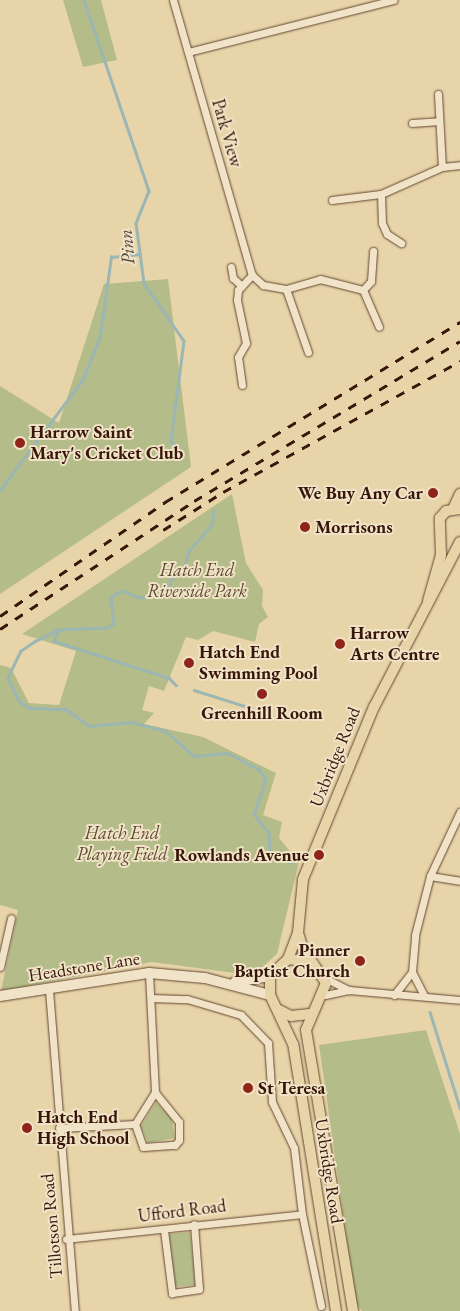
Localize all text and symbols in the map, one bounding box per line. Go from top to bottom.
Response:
street label: Park View [207,96,247,170]
water label: Pinn [114,228,140,266]
place label: Harrow Saint Mary's Cricket Club [30,422,183,464]
marker: Harrow Saint Mary's Cricket Club [14,437,26,449]
place label: We Buy Any Car [297,482,423,504]
marker: We Buy Any Car [427,487,439,499]
place label: Morrisons [315,516,393,538]
marker: Morrisons [299,521,311,533]
park label: Hatch End Riverside Park [147,560,247,602]
place label: Harrow Arts Centre [350,623,440,666]
marker: Harrow Arts Centre [334,638,346,650]
place label: Hatch End Swimming Pool [199,642,318,684]
marker: Hatch End Swimming Pool [183,657,195,669]
marker: Greenhill Room [256,688,268,700]
place label: Greenhill Room [201,702,323,724]
street label: Uxbridge Road [305,704,365,810]
park label: Hatch End Playing Field [77,823,167,866]
place label: Rowlands Avenue [174,844,309,866]
marker: Rowlands Avenue [313,849,325,861]
place label: Pinner Baptist Church [234,940,350,982]
street label: Headstone Lane [27,948,141,986]
marker: Pinner Baptist Church [354,955,366,967]
place label: St Teresa [258,1077,325,1099]
marker: St Teresa [242,1082,254,1094]
place label: Hatch End High School [37,1107,129,1150]
street label: Uxbridge Road [310,1117,348,1225]
marker: Hatch End High School [21,1122,33,1134]
street label: Tillotson Road [37,1173,67,1279]
street label: Ufford Road [137,1195,227,1227]

